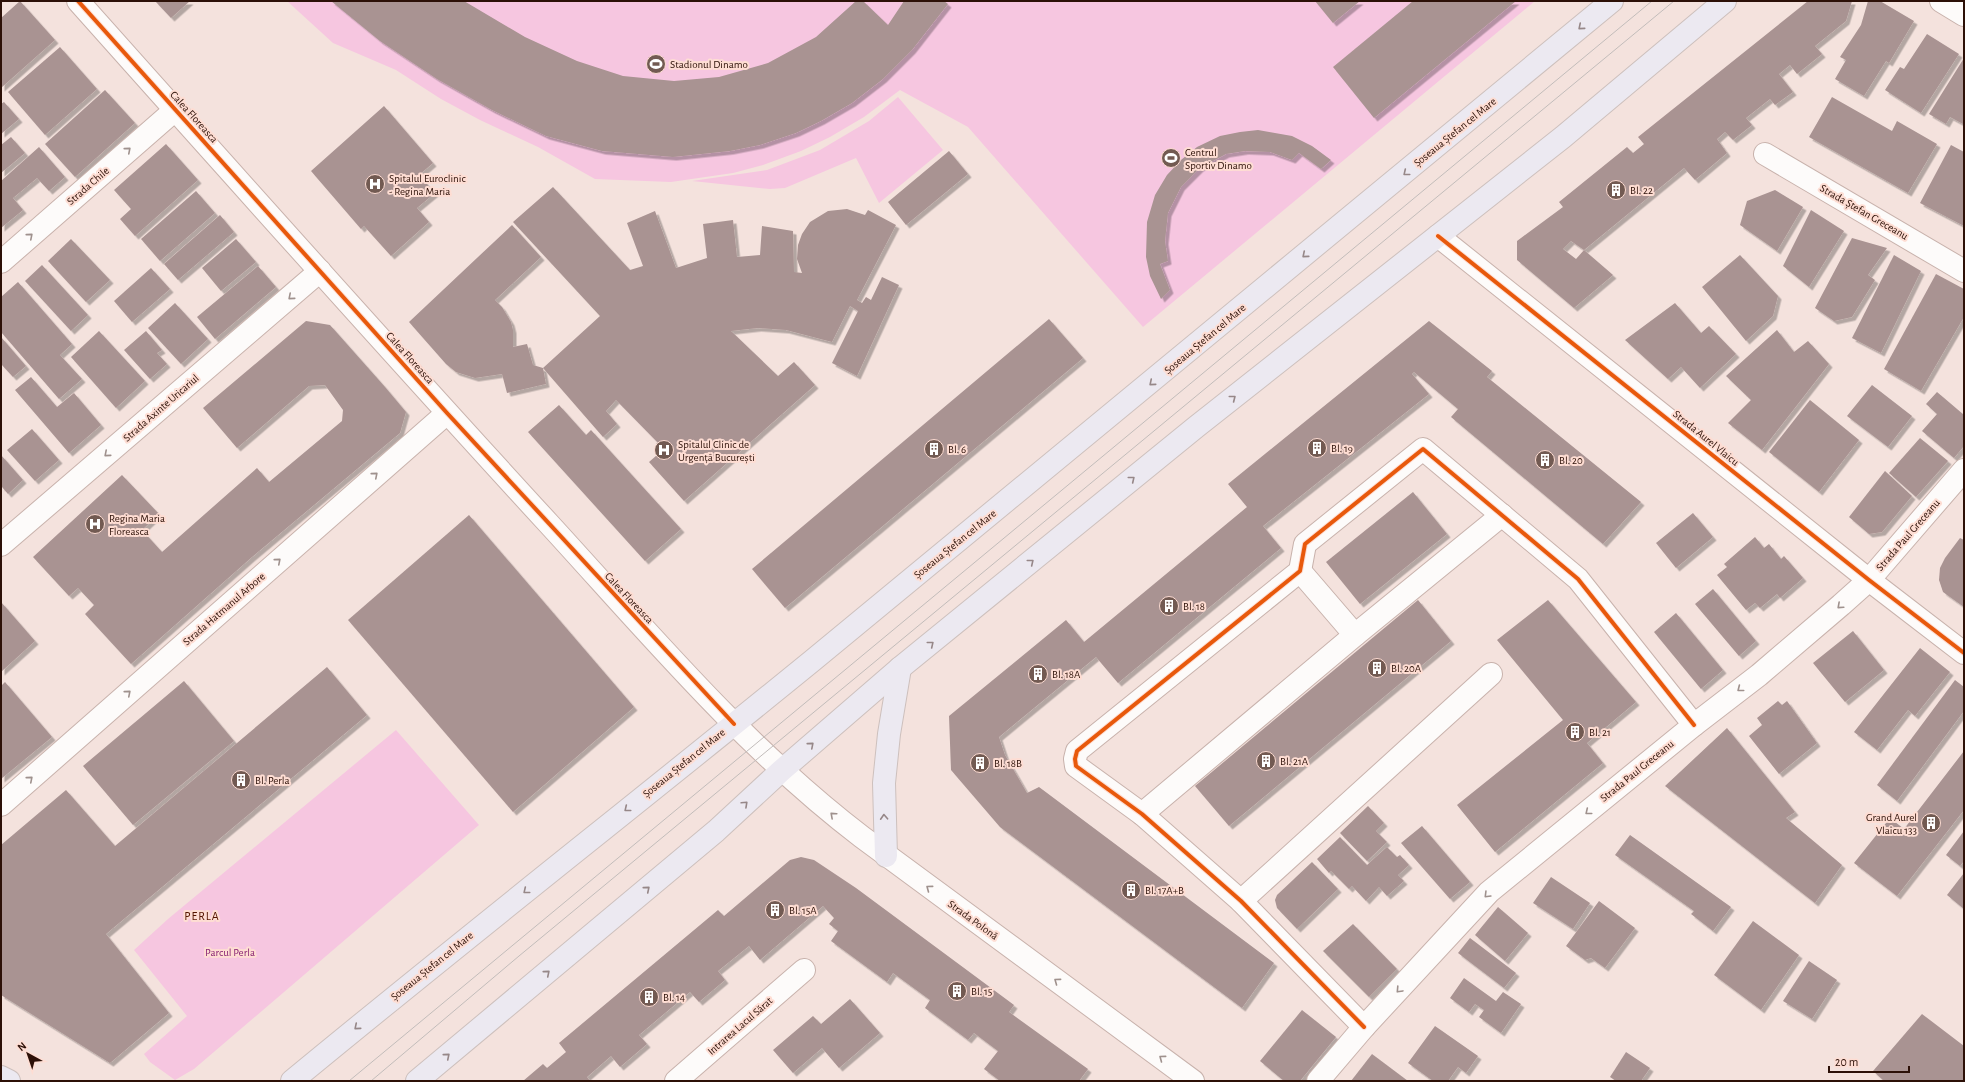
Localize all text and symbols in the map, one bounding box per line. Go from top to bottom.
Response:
one-way arrow [1579,23,1586,30]
sports icon: Stadionul Dinamo [645,53,667,75]
place label: Stadionul Dinamo [670,59,748,70]
street label: Calea Floreasca [168,89,220,145]
street label: Șoseaua Ștefan cel Mare [1412,96,1499,169]
sports icon: Centrul Sportiv Dinamo [1160,147,1182,169]
place label: Centrul Sportiv Dinamo [1185,147,1252,171]
one-way arrow [123,148,131,155]
street label: Strada Chile [65,165,111,207]
one-way arrow [1403,168,1410,175]
hospital icon: Spitalul Euroclinic - Regina Maria [364,173,386,195]
place label: Spitalul Euroclinic - Regina Maria [389,173,466,197]
building icon: Bl. 22 [1605,179,1627,201]
street label: Strada Ștefan Greceanu [1818,182,1910,243]
place label: Bl. 22 [1630,185,1653,196]
one-way arrow [26,234,33,241]
one-way arrow [1303,251,1310,258]
one-way arrow [288,292,295,299]
street label: Șoseaua Ștefan cel Mare [1162,302,1248,377]
street label: Calea Floreasca [384,330,436,386]
street label: Strada Axinte Uricariul [121,372,201,444]
one-way arrow [1149,379,1156,386]
one-way arrow [1229,395,1236,402]
street label: Strada Aurel Vlaicu [1671,408,1741,468]
building icon: Bl. 19 [1306,437,1328,459]
building icon: Bl. 6 [923,438,945,460]
hospital icon: Spitalul Clinic de Urgență București [653,439,675,461]
place label: Spitalul Clinic de Urgență București [678,439,755,464]
place label: Bl. 19 [1331,443,1353,454]
place label: Bl. 6 [948,444,966,455]
building icon: Bl. 20 [1534,449,1556,471]
one-way arrow [104,450,111,457]
place label: Bl. 20 [1559,455,1583,466]
one-way arrow [370,472,378,479]
one-way arrow [1128,477,1135,484]
street label: Strada Paul Greceanu [1874,497,1942,573]
street label: Șoseaua Ștefan cel Mare [912,508,999,581]
hospital icon: Regina Maria Floreasca [84,513,106,535]
place label: Regina Maria Floreasca [109,513,165,537]
one-way arrow [273,558,281,565]
one-way arrow [1027,559,1034,566]
street label: Calea Floreasca [603,570,655,626]
street label: Strada Hatmanul Arbore [181,571,267,647]
building icon: Bl. 18 [1158,595,1180,617]
place label: Bl. 18 [1183,601,1205,612]
one-way arrow [1837,601,1845,609]
one-way arrow [926,641,933,648]
building icon: Bl. 20A [1366,657,1388,679]
building icon: Bl. 18A [1027,663,1049,685]
place label: Bl. 20A [1391,663,1422,674]
place label: Bl. 18A [1052,669,1081,680]
one-way arrow [1738,684,1745,691]
one-way arrow [123,690,131,698]
building icon: Bl. 21 [1564,721,1586,743]
street label: Șoseaua Ștefan cel Mare [641,727,728,800]
place label: Bl. 21 [1589,727,1611,738]
street label: Strada Paul Greceanu [1598,738,1676,804]
one-way arrow [807,742,814,749]
building icon: Bl. 21A [1255,750,1277,772]
building icon: Bl. 18B [969,752,991,774]
place label: Bl. 21A [1280,756,1309,767]
place label: Bl. 18B [994,758,1022,769]
building icon: Bl. Perla [230,769,252,791]
place label: Bl. Perla [255,775,290,786]
one-way arrow [26,777,33,784]
one-way arrow [740,801,748,809]
one-way arrow [625,805,632,812]
one-way arrow [1585,807,1592,814]
one-way arrow [830,812,838,819]
place label: Grand Aurel Vlaicu 133 [1866,812,1917,836]
building icon: Grand Aurel Vlaicu 133 [1920,812,1942,834]
one-way arrow [880,814,888,820]
building icon: Bl. 17A+B [1120,879,1142,901]
place label: Bl. 17A+B [1145,885,1184,896]
one-way arrow [523,886,530,893]
one-way arrow [927,886,934,893]
one-way arrow [642,887,649,894]
one-way arrow [1484,890,1492,897]
street label: Strada Polonă [946,898,1000,942]
building icon: Bl. 15A [764,899,786,921]
place label: Bl. 15A [789,905,817,916]
district label: PERLA [184,910,220,922]
street label: Șoseaua Ștefan cel Mare [389,930,476,1003]
park label: Parcul Perla [205,947,255,958]
one-way arrow [542,970,549,977]
one-way arrow [1054,978,1061,986]
building icon: Bl. 15 [946,980,968,1002]
one-way arrow [1396,985,1403,992]
building icon: Bl. 14 [638,986,660,1008]
place label: Bl. 15 [971,986,993,997]
place label: Bl. 14 [663,992,685,1003]
street label: Intrarea Lacul Sărat [705,995,775,1057]
one-way arrow [355,1022,362,1029]
north arrow [8,1034,48,1074]
text: N [15,1040,28,1053]
scale bar [1829,1048,1909,1074]
one-way arrow [442,1053,449,1060]
one-way arrow [1159,1055,1166,1062]
text: 20 m [1835,1056,1858,1068]

